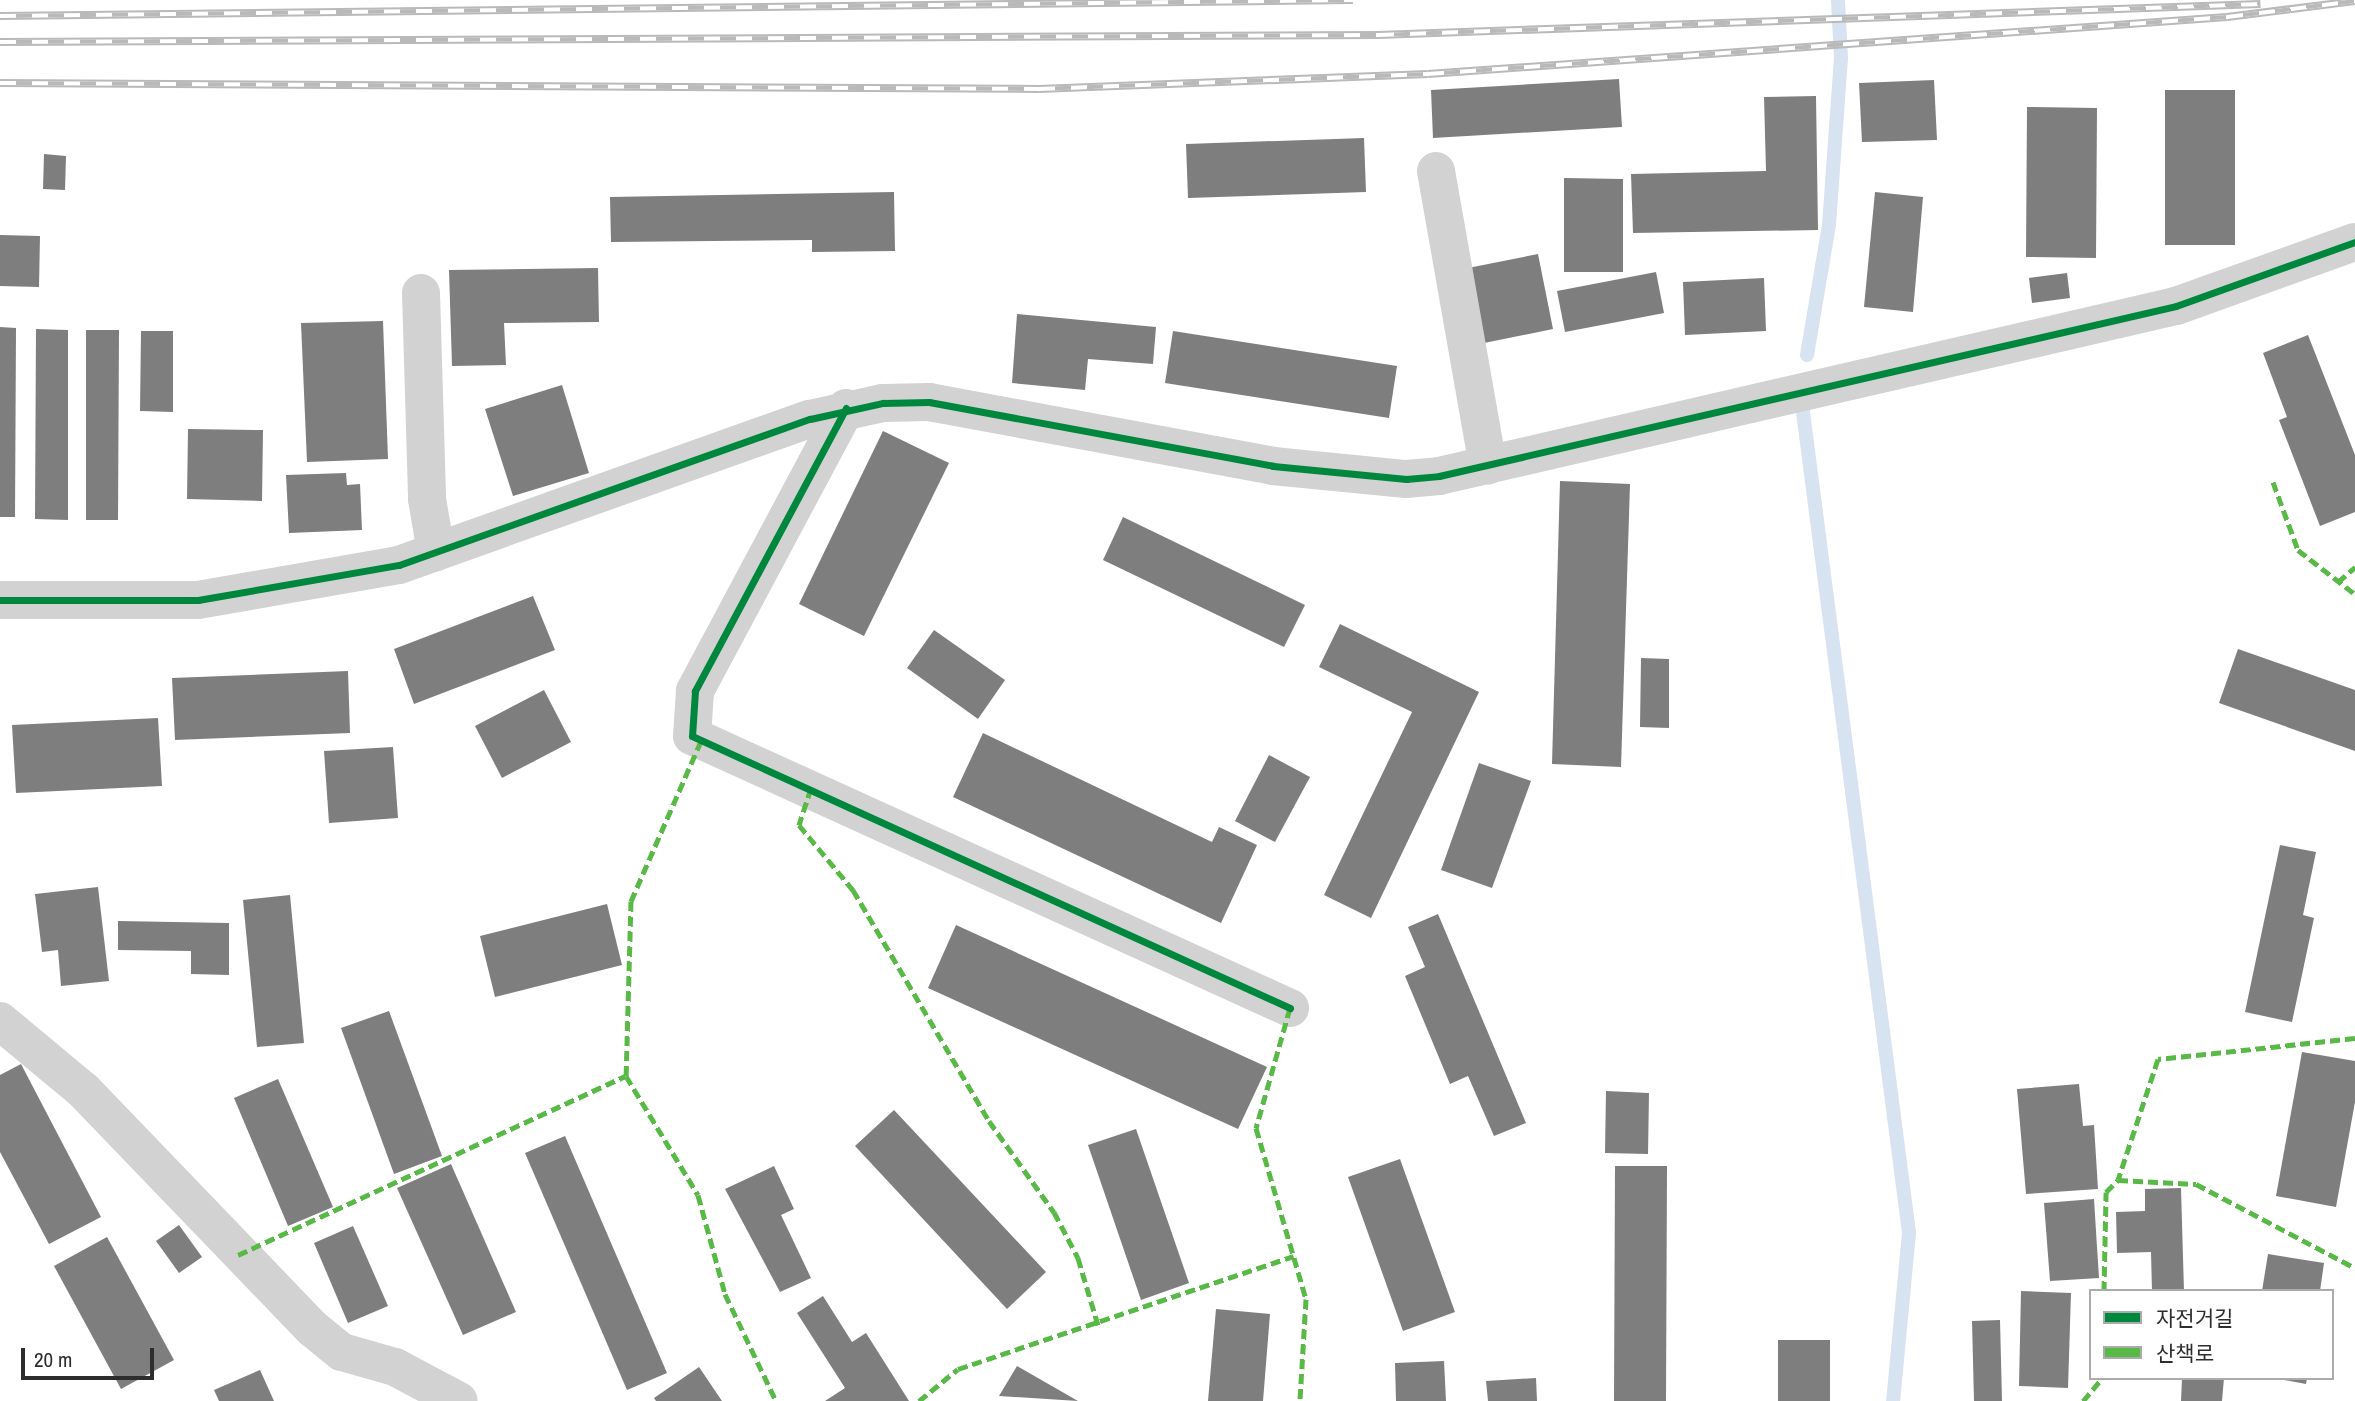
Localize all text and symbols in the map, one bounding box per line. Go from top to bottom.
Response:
legend [2089,1289,2334,1380]
text: 자전거길 [2156,1304,2233,1333]
scale bar [24,1334,158,1378]
text: 산책로 [2156,1339,2214,1368]
text: 20 m [34,1345,72,1374]

